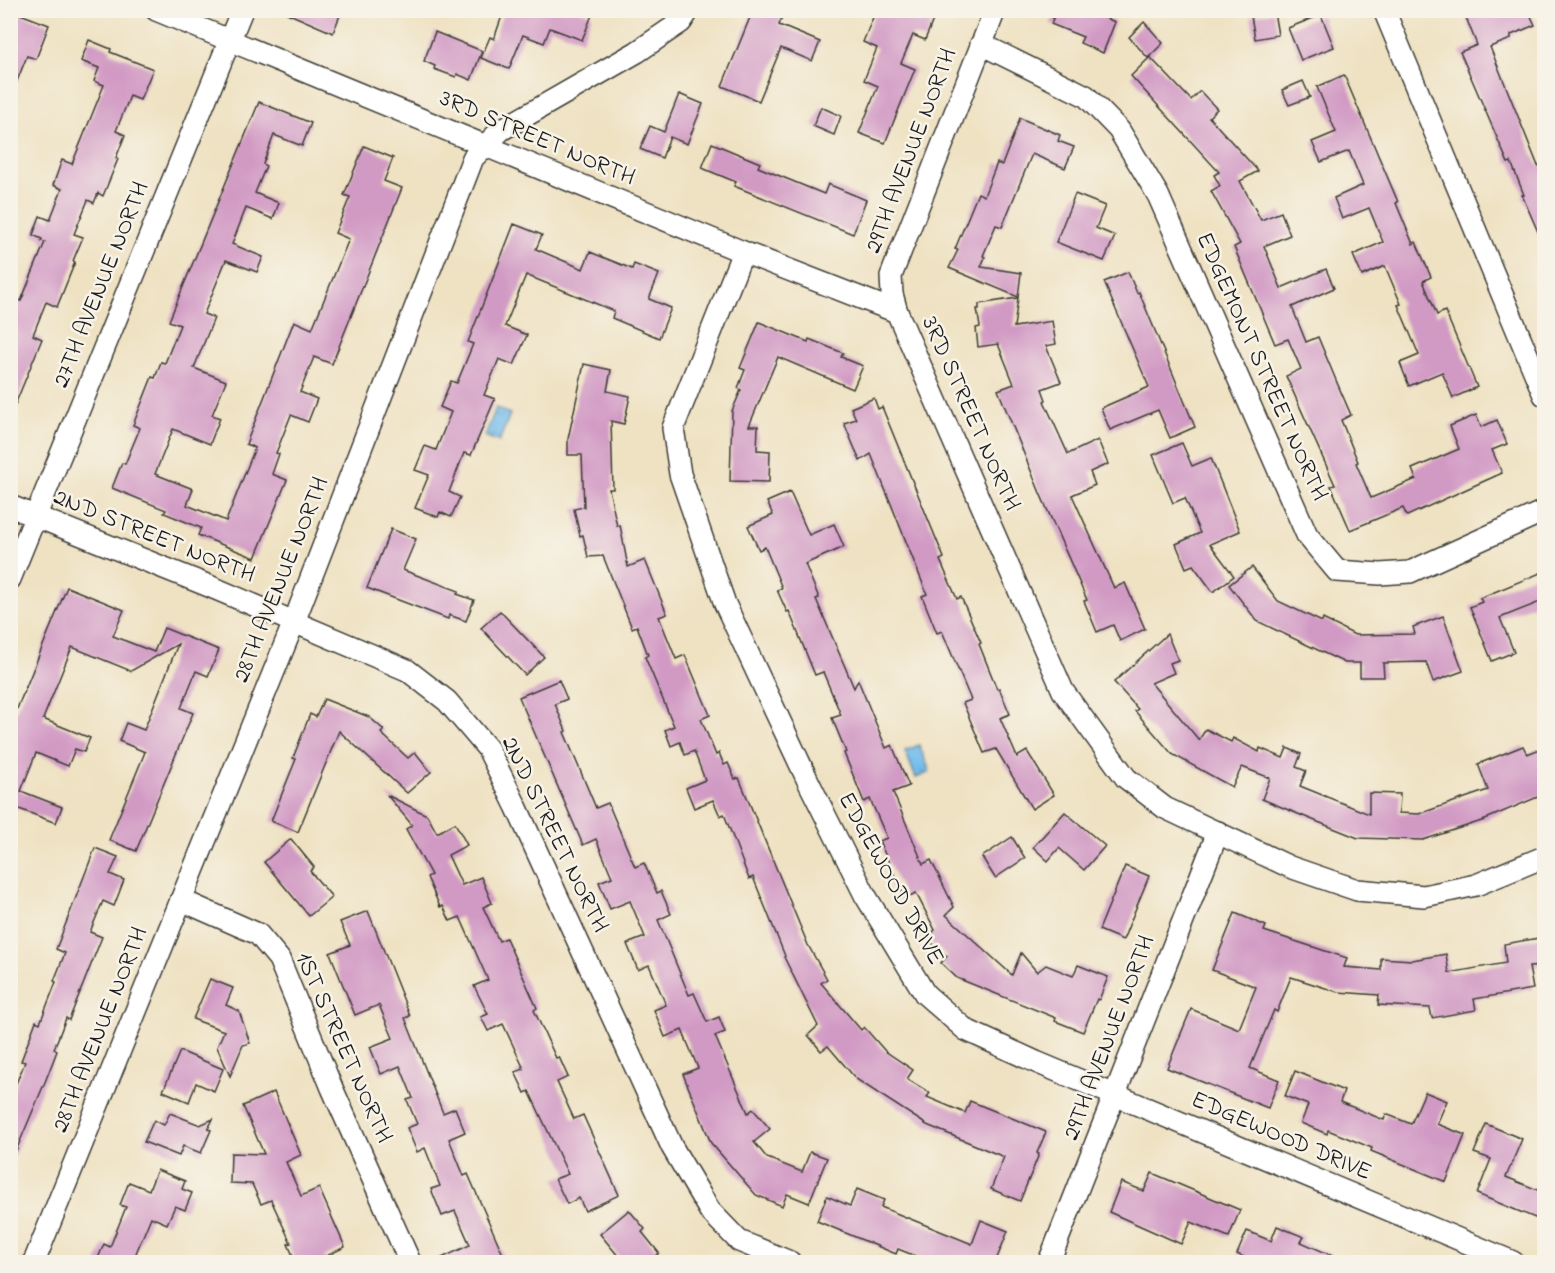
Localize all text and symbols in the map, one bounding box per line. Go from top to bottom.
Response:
street label: 29TH AVENUE NORTH [857,43,967,259]
street label: 3RD STREET NORTH [434,82,640,196]
street label: 27TH AVENUE NORTH [45,177,159,393]
street label: EDGEMONT STREET NORTH [1186,227,1336,507]
street label: 3RD STREET NORTH [911,311,1029,517]
street label: 28TH AVENUE NORTH [225,472,339,688]
street label: 2ND STREET NORTH [48,481,260,593]
street label: 2ND STREET NORTH [491,731,617,939]
street label: EDGEWOOD DRIVE [828,786,952,972]
street label: 28TH AVENUE NORTH [44,922,158,1138]
street label: 29TH AVENUE NORTH [1055,930,1165,1146]
street label: 1ST STREET NORTH [285,947,401,1149]
street label: EDGEWOOD DRIVE [1185,1083,1377,1191]

